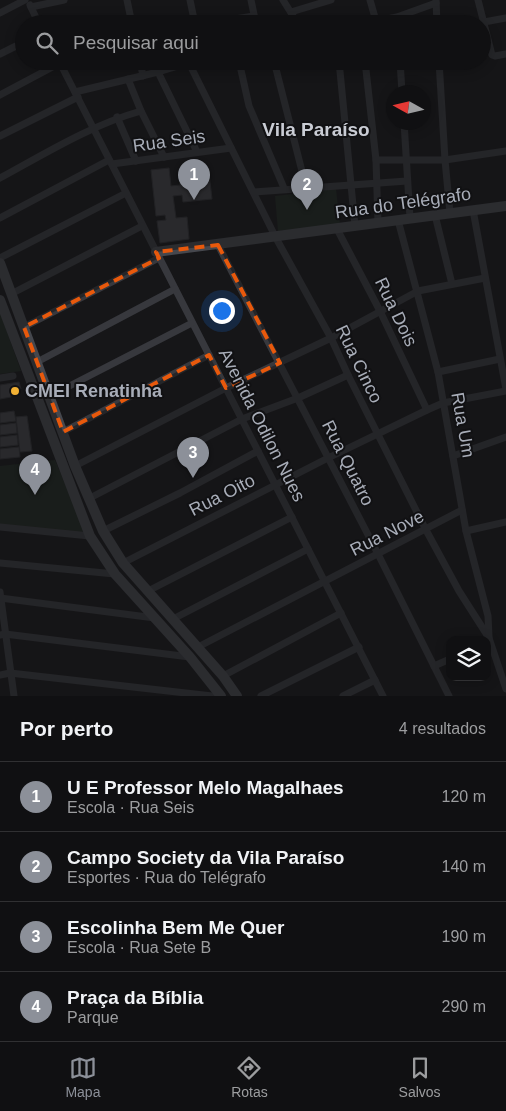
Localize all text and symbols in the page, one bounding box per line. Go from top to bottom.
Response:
search box [15,15,491,70]
icon: search [33,29,61,57]
text: Pesquisar aqui [73,32,199,53]
north arrow [386,85,431,130]
district label: Vila Paraíso [262,119,370,140]
street label: Rua Seis [131,126,207,156]
pin: 1 [178,159,210,200]
pin: 2 [291,169,323,210]
street label: Rua do Telégrafo [334,184,472,222]
street label: Rua Dois [371,274,421,350]
your location [209,298,235,324]
street label: Rua Cinco [332,322,386,406]
street label: Avenida Odilon Nues [215,345,309,505]
place label: CMEI Renatinha [25,381,163,401]
marker: CMEI Renatinha [9,385,21,397]
street label: Rua Um [447,391,479,459]
street label: Rua Quatro [318,417,378,509]
pin: 3 [177,437,209,478]
pin: 4 [19,454,51,495]
street label: Rua Oito [186,470,258,520]
street label: Rua Nove [347,506,427,560]
map controls [446,636,491,681]
button: layers [446,636,491,681]
text: Por perto [20,717,113,740]
text: 4 resultados [399,720,486,737]
text: U E Professor Melo Magalhaes [67,777,344,798]
text: 1 [32,788,40,805]
text: 120 m [442,788,486,805]
text: Escola · Rua Seis [67,799,194,816]
text: Campo Society da Vila Paraíso [67,847,344,868]
text: 2 [32,858,40,875]
text: 140 m [442,858,486,875]
text: Esportes · Rua do Telégrafo [67,869,266,886]
text: Escolinha Bem Me Quer [67,917,285,938]
text: 3 [32,928,40,945]
text: 190 m [442,928,486,945]
text: Escola · Rua Sete B [67,939,211,956]
text: Praça da Bíblia [67,987,203,1008]
text: 4 [32,998,40,1015]
text: 290 m [442,998,486,1015]
text: Parque [67,1009,119,1026]
tab: Mapa [65,1054,100,1100]
tab: Rotas [231,1054,268,1100]
tab: Salvos [399,1054,441,1100]

